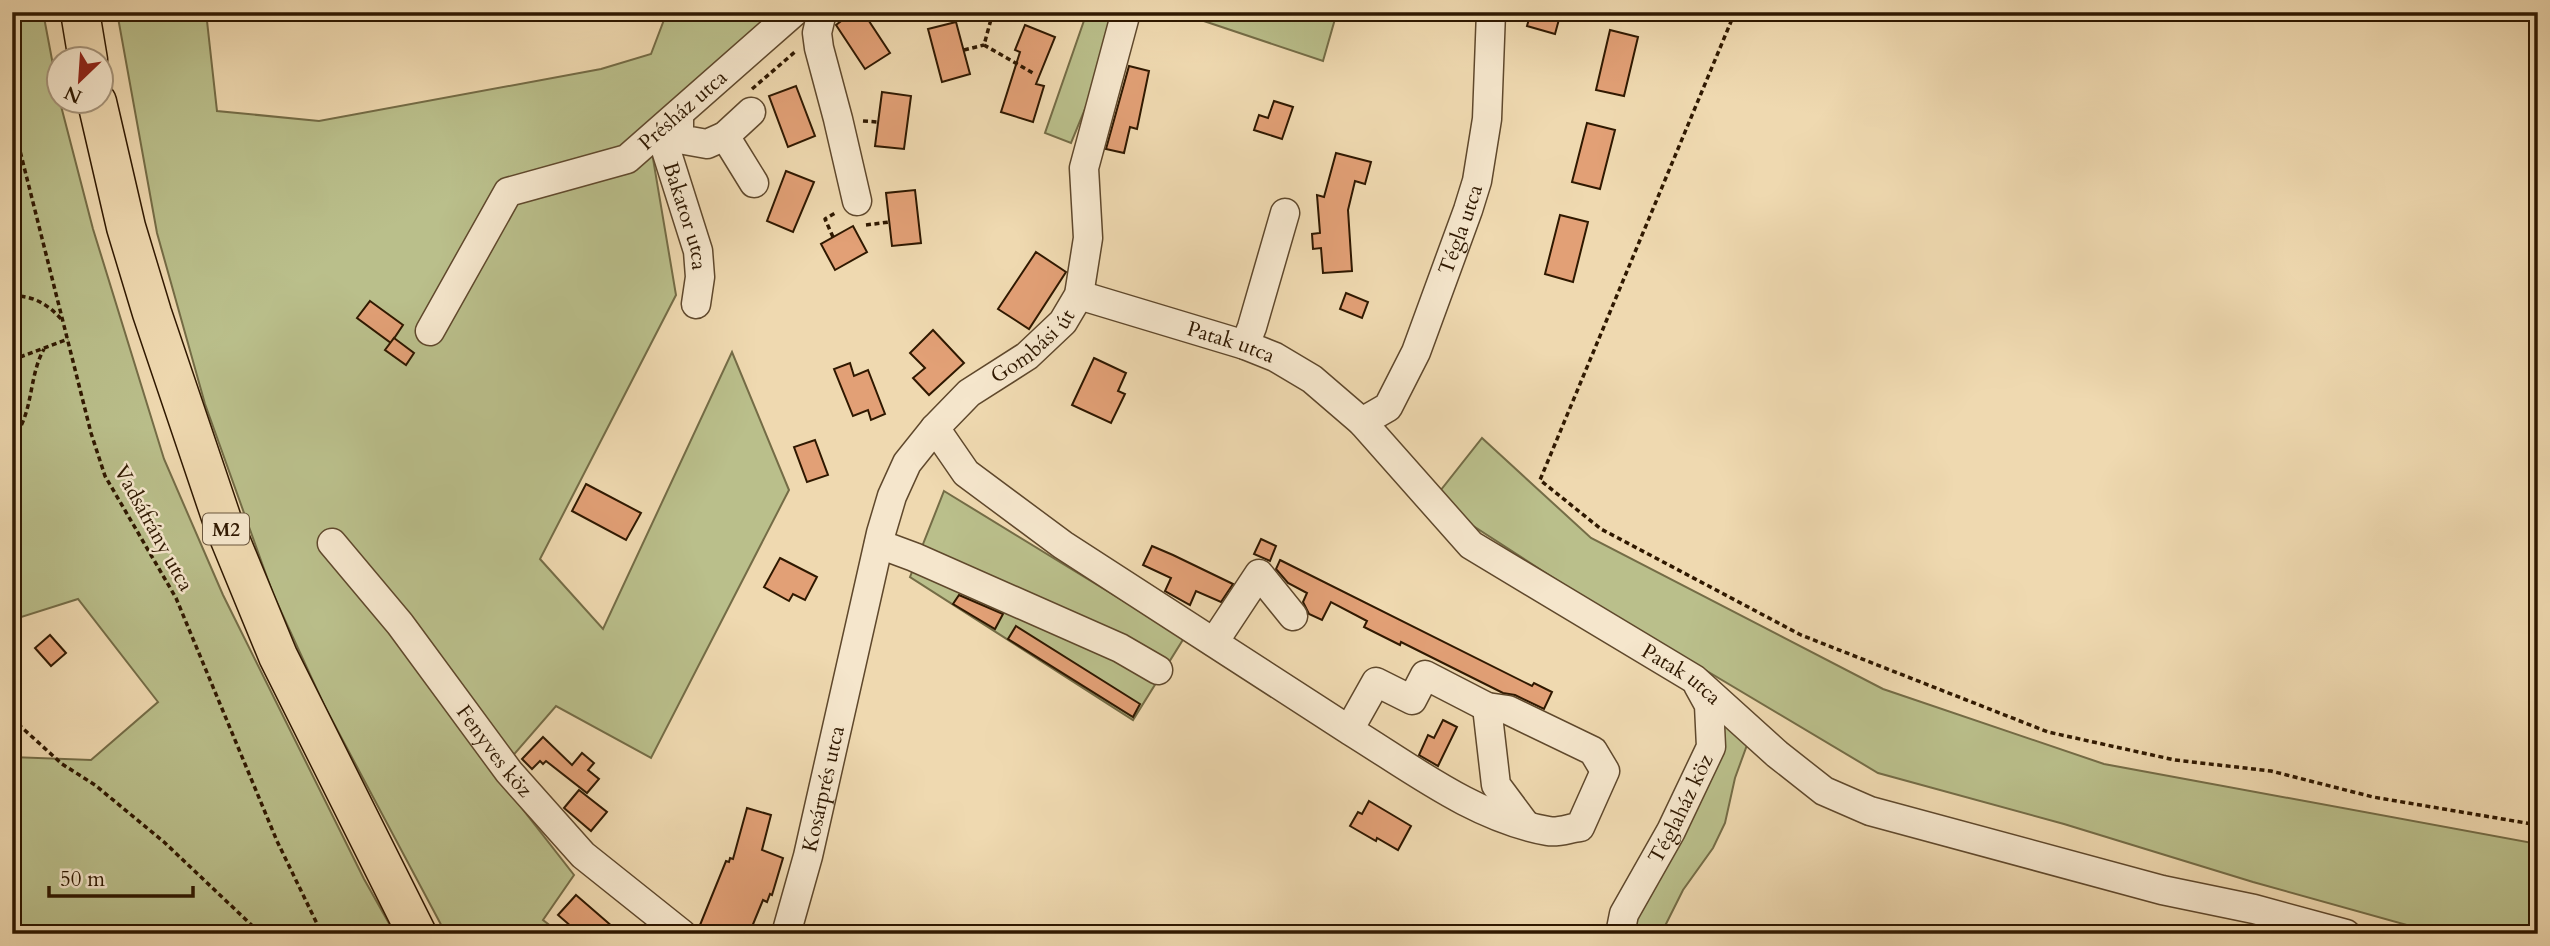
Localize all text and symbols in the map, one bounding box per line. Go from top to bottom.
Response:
north arrow [46,46,116,116]
street label: Présház utca [632,63,734,157]
text: N [60,79,86,110]
street label: Bakator utca [656,158,713,271]
street label: Tégla utca [1432,181,1490,279]
street label: Gombási út [985,304,1082,391]
street label: Patak utca [1183,314,1279,370]
street label: Vadsáfrány utca [107,460,200,597]
road number: M2 [203,514,249,544]
street label: Patak utca [1636,637,1727,712]
street label: Fenyves köz [449,699,539,804]
street label: Kosárprés utca [795,723,852,855]
street label: Téglaház köz [1641,749,1721,869]
scale bar [49,855,192,899]
text: 50 m [60,865,105,894]

